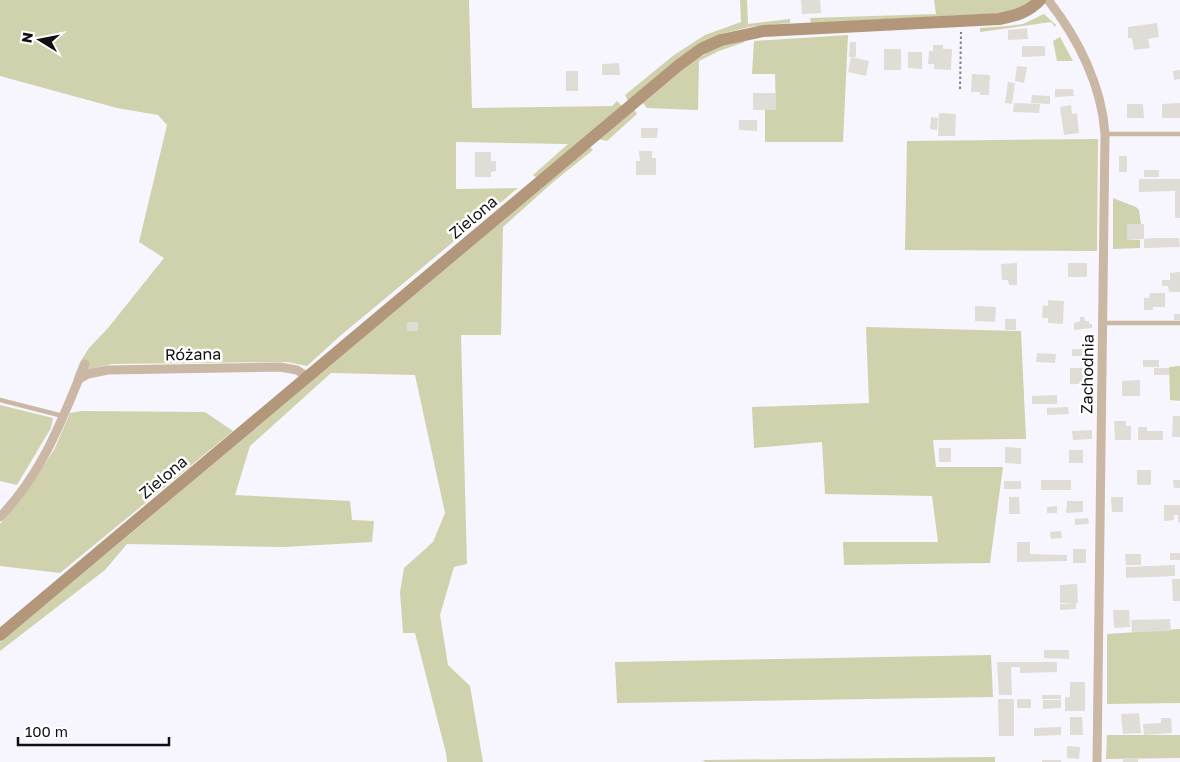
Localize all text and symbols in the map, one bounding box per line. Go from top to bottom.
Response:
north arrow [15,15,65,65]
text: N [17,31,36,44]
street label: Zielona [445,191,501,243]
street label: Zachodnia [1076,334,1098,414]
street label: Różana [165,344,221,364]
street label: Zielona [135,451,191,503]
scale bar [18,714,169,746]
text: 100 m [25,722,68,740]

